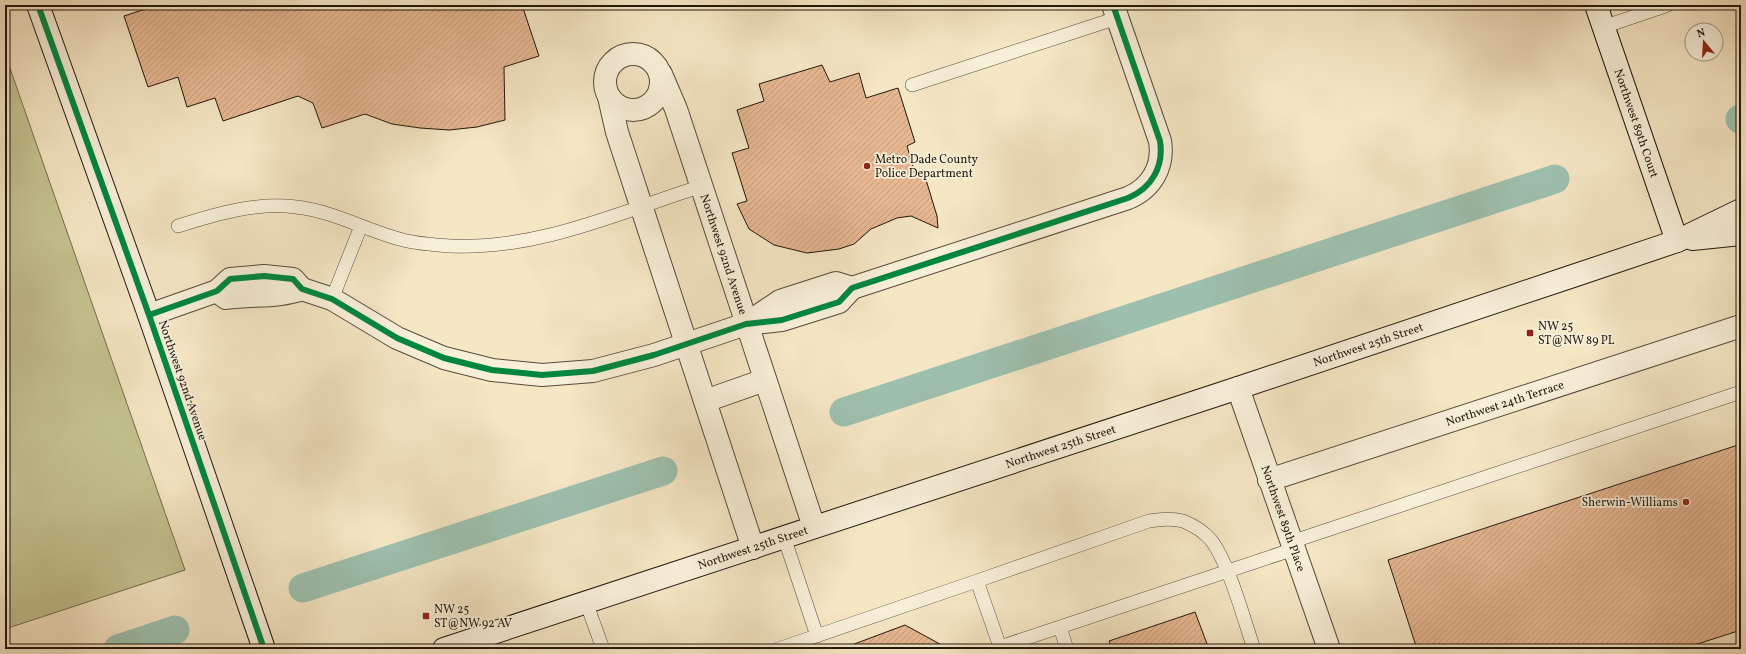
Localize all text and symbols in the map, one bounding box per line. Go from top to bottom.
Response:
north arrow [1684,22,1724,62]
text: N [1695,26,1707,42]
street label: Northwest 89th Court [1610,67,1662,180]
place label: Metro Dade County Police Department [875,152,979,182]
marker: Metro Dade County Police Department [862,161,872,171]
street label: Northwest 92nd Avenue [696,192,750,317]
street label: Northwest 92nd Avenue [154,318,210,443]
place label: NW 25 ST@NW 89 PL [1538,319,1615,349]
street label: Northwest 25th Street [1311,320,1426,371]
marker: NW 25 ST@NW 89 PL [1525,328,1535,338]
street label: Northwest 24th Terrace [1444,377,1567,431]
street label: Northwest 25th Street [1004,422,1118,473]
street label: Northwest 89th Place [1257,463,1309,574]
place label: Sherwin-Williams [1581,495,1678,511]
marker: Sherwin-Williams [1681,497,1691,507]
street label: Northwest 25th Street [696,523,810,574]
place label: NW 25 ST@NW 92 AV [434,602,512,632]
marker: NW 25 ST@NW 92 AV [421,611,431,621]

